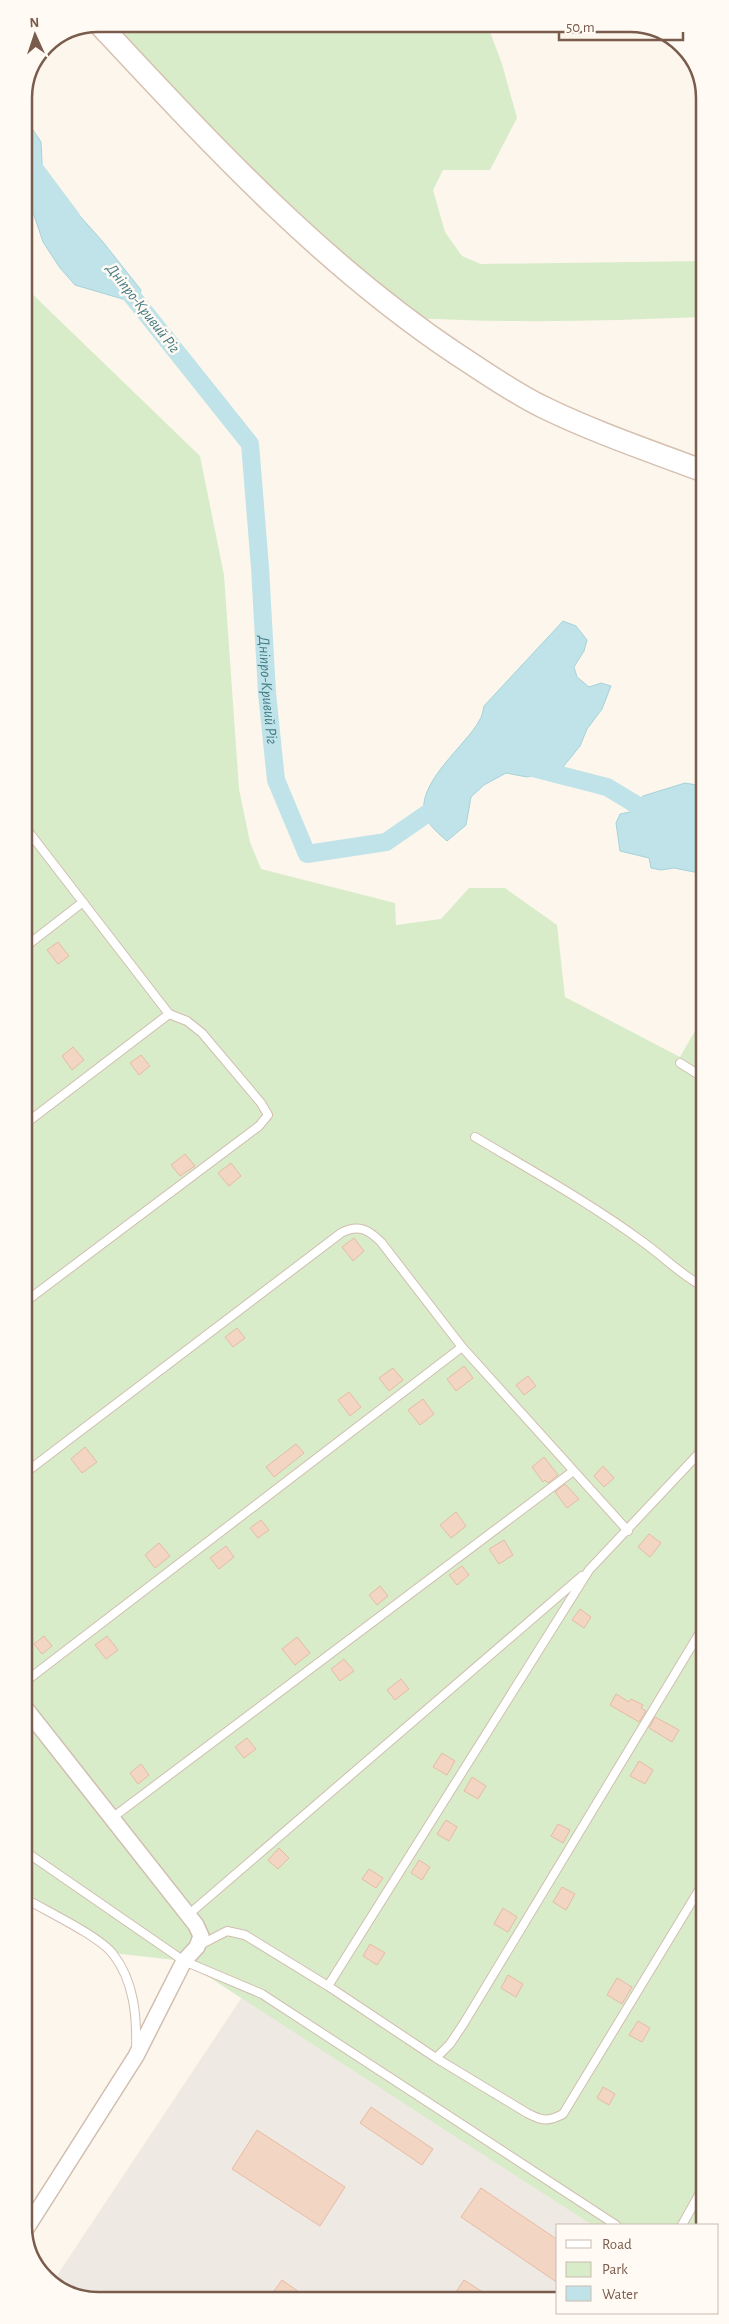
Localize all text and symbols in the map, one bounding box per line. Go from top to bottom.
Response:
north arrow [10,10,60,60]
scale bar [559,10,683,42]
text: N [29,16,40,30]
text: 50 m [566,20,595,35]
water label: Дніпро-Кривий Ріг [102,259,183,356]
water label: Дніпро-Кривий Ріг [256,634,280,745]
legend [556,2224,719,2314]
text: Road [602,2237,632,2252]
text: Park [602,2262,628,2277]
text: Water [602,2287,638,2302]

